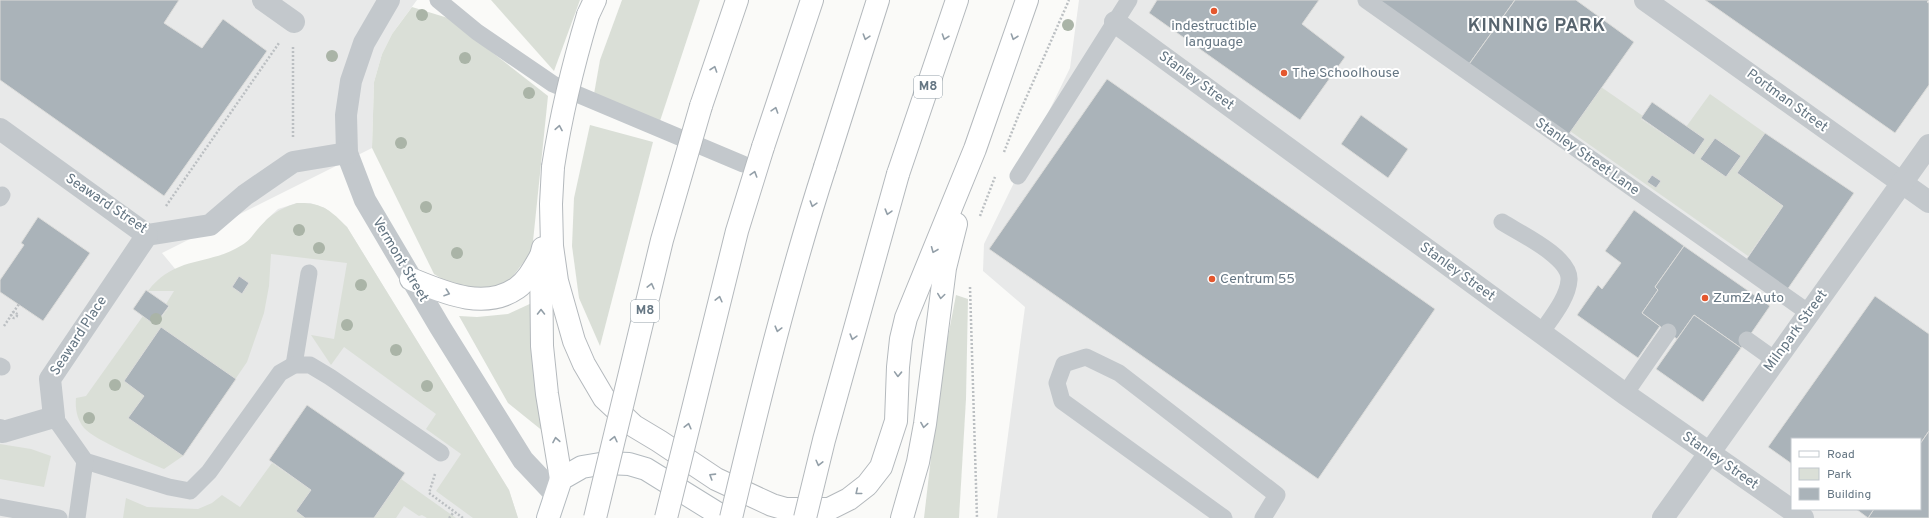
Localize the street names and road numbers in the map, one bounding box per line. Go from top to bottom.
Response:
street label: Stanley Street [1155,48,1237,114]
street label: Portman Street [1743,66,1831,136]
road number: M8 [914,76,942,98]
street label: Stanley Street Lane [1532,115,1642,199]
street label: Seaward Street [62,170,150,238]
street label: Vermont Street [368,215,432,305]
street label: Stanley Street [1416,239,1498,305]
street label: Milnpark Street [1761,287,1831,375]
street label: Seaward Place [47,293,111,379]
road number: M8 [631,300,659,322]
street label: Stanley Street [1679,429,1761,493]

